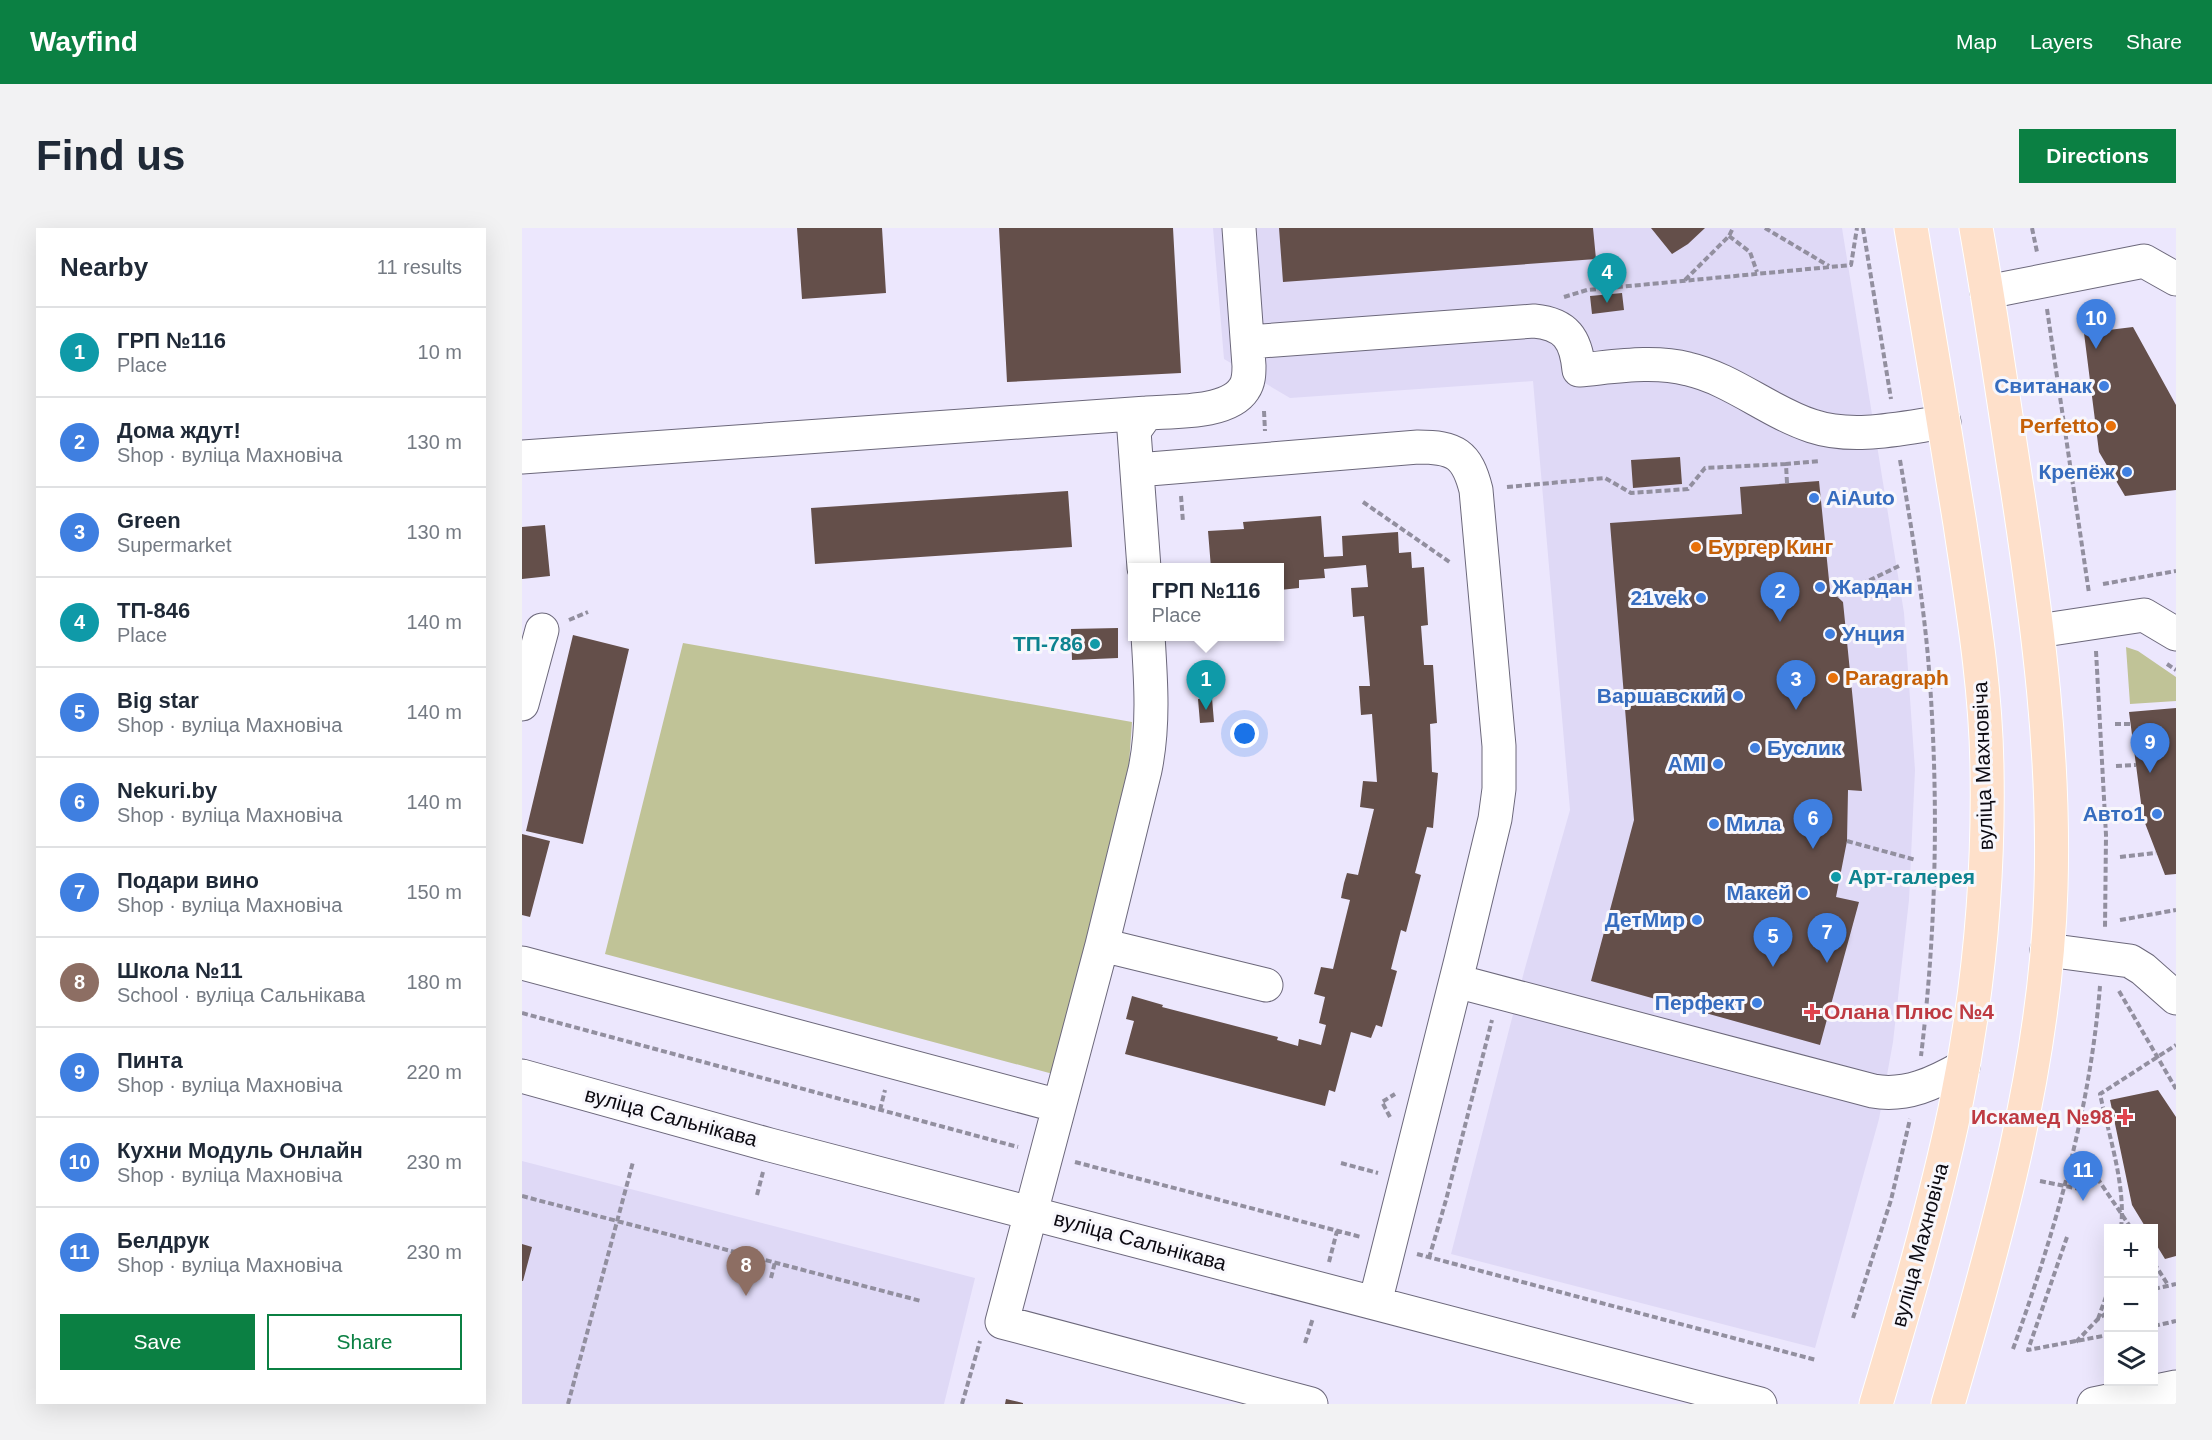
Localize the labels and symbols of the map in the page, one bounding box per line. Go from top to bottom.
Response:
pin: 4 [1588,254,1626,303]
pin: 10 [2076,300,2116,349]
place label: Свитанак [1994,374,2092,397]
marker: Свитанак [2097,379,2111,393]
place label: Perfetto [2020,414,2099,437]
marker: Perfetto [2104,419,2118,433]
place label: Крепёж [2038,460,2116,483]
marker: Крепёж [2120,465,2134,479]
place label: AiAuto [1826,486,1895,509]
marker: AiAuto [1807,491,1821,505]
place label: Бургер Кинг [1708,535,1834,558]
marker: Бургер Кинг [1689,540,1703,554]
pin: 2 [1760,572,1800,622]
place label: Жардан [1831,575,1913,598]
marker: Жардан [1813,580,1827,594]
place label: 21vek [1631,586,1689,609]
marker: 21vek [1694,591,1708,605]
place label: Унция [1842,622,1905,645]
marker: Унция [1823,627,1837,641]
place label: ТП-786 [1013,632,1083,655]
marker: ТП-786 [1088,637,1102,651]
pin: 1 [1186,660,1226,710]
pin: 3 [1776,660,1816,710]
place label: Paragraph [1845,666,1949,689]
marker: Paragraph [1826,671,1840,685]
street label: вуліца Махновіча [1968,681,1997,851]
place label: Варшавский [1597,684,1726,707]
marker: Варшавский [1731,689,1745,703]
your location [1230,719,1259,748]
pin: 9 [2130,724,2170,773]
place label: Буслик [1767,736,1842,759]
marker: Буслик [1748,741,1762,755]
place label: AMI [1668,752,1706,775]
marker: AMI [1711,757,1725,771]
pin: 6 [1794,800,1832,849]
place label: Авто1 [2083,802,2145,825]
marker: Авто1 [2150,807,2164,821]
place label: Мила [1726,812,1782,835]
marker: Мила [1707,817,1721,831]
place label: Арт-галерея [1848,865,1975,888]
marker: Арт-галерея [1829,870,1843,884]
place label: Макей [1726,881,1791,904]
marker: Макей [1796,886,1810,900]
place label: ДетМир [1605,908,1685,931]
marker: ДетМир [1690,913,1704,927]
pin: 7 [1808,914,1846,963]
pin: 5 [1754,918,1792,967]
place label: Перфект [1655,991,1745,1014]
marker: Перфект [1750,996,1764,1010]
place label: Олана Плюс №4 [1824,1000,1994,1023]
marker: Олана Плюс №4 [1805,1005,1819,1019]
street label: вуліца Сальнікава [582,1082,760,1151]
place label: Искамед №98 [1971,1105,2113,1128]
marker: Искамед №98 [2118,1110,2132,1124]
pin: 11 [2064,1152,2102,1201]
street label: вуліца Махновіча [1887,1160,1953,1329]
street label: вуліца Сальнікава [1051,1206,1229,1275]
pin: 8 [726,1246,766,1296]

